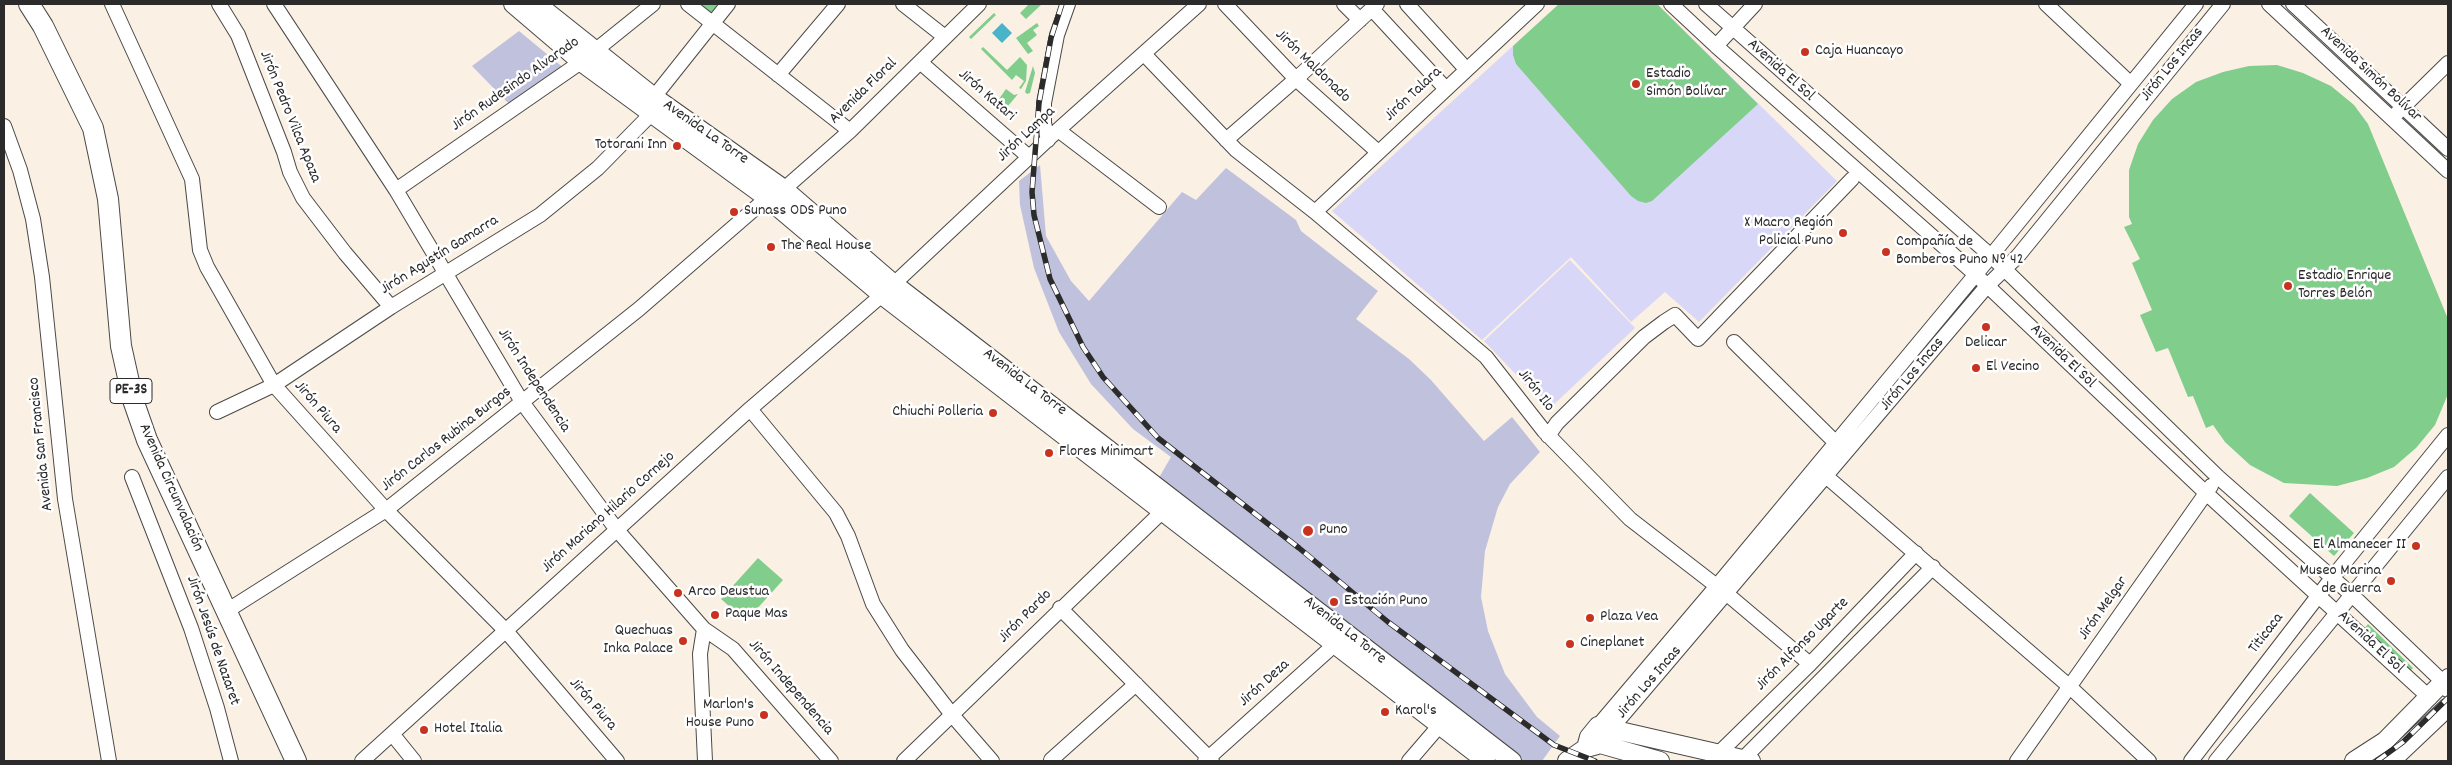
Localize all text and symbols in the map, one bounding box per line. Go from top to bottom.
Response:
street label: Avenida Simón Bolívar [2315,23,2425,127]
street label: Jirón Los Incas [2137,24,2209,106]
street label: Jirón Maldonado [1270,26,1354,108]
street label: Jirón Rudesindo Alvarado [448,33,584,137]
street label: Avenida El Sol [1742,36,1818,106]
place label: Caja Huancayo [1815,42,1903,62]
marker: Caja Huancayo [1799,46,1811,58]
street label: Jirón Pedro Vilca Apaza [254,48,324,186]
street label: Avenida Floral [826,55,902,129]
street label: Jirón Talara [1381,64,1447,126]
place label: Estadio Simón Bolívar [1646,65,1727,103]
street label: Jirón Katari [953,66,1019,126]
marker: Estadio Simón Bolívar [1630,78,1642,90]
street label: Avenida La Torre [658,96,752,170]
street label: Jirón Lampa [994,103,1060,167]
place label: Totorani Inn [595,136,667,156]
marker: Totorani Inn [671,140,683,152]
place label: Sunass ODS Puno [744,202,847,222]
marker: Sunass ODS Puno [728,206,740,218]
street label: Jirón Agustín Gamarra [377,212,503,300]
place label: X Macro Región Policial Puno [1744,214,1833,252]
marker: X Macro Región Policial Puno [1837,227,1849,239]
place label: Compañía de Bomberos Puno Nº 42 [1896,233,2024,271]
place label: The Real House [781,237,871,257]
marker: The Real House [765,241,777,253]
marker: Compañía de Bomberos Puno Nº 42 [1880,246,1892,258]
place label: Estadio Enrique Torres Belón [2298,267,2391,305]
marker: Estadio Enrique Torres Belón [2282,280,2294,292]
marker: Delicar [1980,321,1992,333]
street label: Avenida El Sol [2025,321,2099,393]
street label: Jirón Independencia [492,325,574,437]
street label: Jirón Los Incas [1877,334,1949,416]
place label: Delicar [1965,334,2007,354]
street label: Avenida La Torre [978,345,1070,421]
place label: El Vecino [1986,358,2039,378]
marker: El Vecino [1970,362,1982,374]
street label: Jirón Ilo [1512,366,1558,416]
street label: Avenida San Francisco [25,376,59,512]
road number: PE-3S [110,378,152,404]
street label: Jirón Piura [289,378,345,438]
street label: Jirón Carlos Rubina Burgos [378,383,516,497]
place label: Chiuchi Polleria [892,403,983,423]
marker: Chiuchi Polleria [987,407,999,419]
street label: Avenida Circunvalación [133,421,207,555]
place label: Flores Minimart [1059,443,1153,463]
marker: Flores Minimart [1043,447,1055,459]
street label: Jirón Mariano Hilario Cornejo [538,448,680,578]
place label: Puno [1319,521,1348,541]
marker: Puno [1301,524,1315,538]
place label: El Almanecer II [2313,536,2406,556]
marker: El Almanecer II [2410,540,2422,552]
place label: Museo Marina de Guerra [2300,562,2381,600]
street label: Jirón Melgar [2075,573,2133,645]
street label: Jirón Jesús de Nazaret [181,574,243,708]
marker: Museo Marina de Guerra [2385,575,2397,587]
place label: Arco Deustua [688,583,769,603]
street label: Jirón Pardo [995,586,1057,648]
marker: Arco Deustua [672,587,684,599]
place label: Estación Puno [1344,592,1428,612]
street label: Avenida La Torre [1299,593,1389,669]
street label: Jirón Alfonso Ugarte [1752,594,1854,696]
marker: Estación Puno [1328,596,1340,608]
place label: Paque Mas [725,605,788,625]
street label: Avenida El Sol [2333,607,2407,679]
place label: Plaza Vea [1600,608,1658,628]
marker: Paque Mas [709,609,721,621]
street label: Titicaca [2245,610,2289,658]
marker: Plaza Vea [1584,612,1596,624]
place label: Quechuas Inka Palace [603,622,673,660]
place label: Cineplanet [1580,634,1644,654]
marker: Quechuas Inka Palace [677,635,689,647]
street label: Jirón Independencia [743,636,837,740]
marker: Cineplanet [1564,638,1576,650]
street label: Jirón Los Incas [1613,643,1687,723]
street label: Jirón Deza [1236,656,1294,712]
street label: Jirón Piura [564,675,620,735]
place label: Marlon's House Puno [686,696,754,734]
place label: Karol's [1395,702,1437,722]
marker: Karol's [1379,706,1391,718]
marker: Marlon's House Puno [758,709,770,721]
place label: Hotel Italia [434,720,502,740]
marker: Hotel Italia [418,724,430,736]

